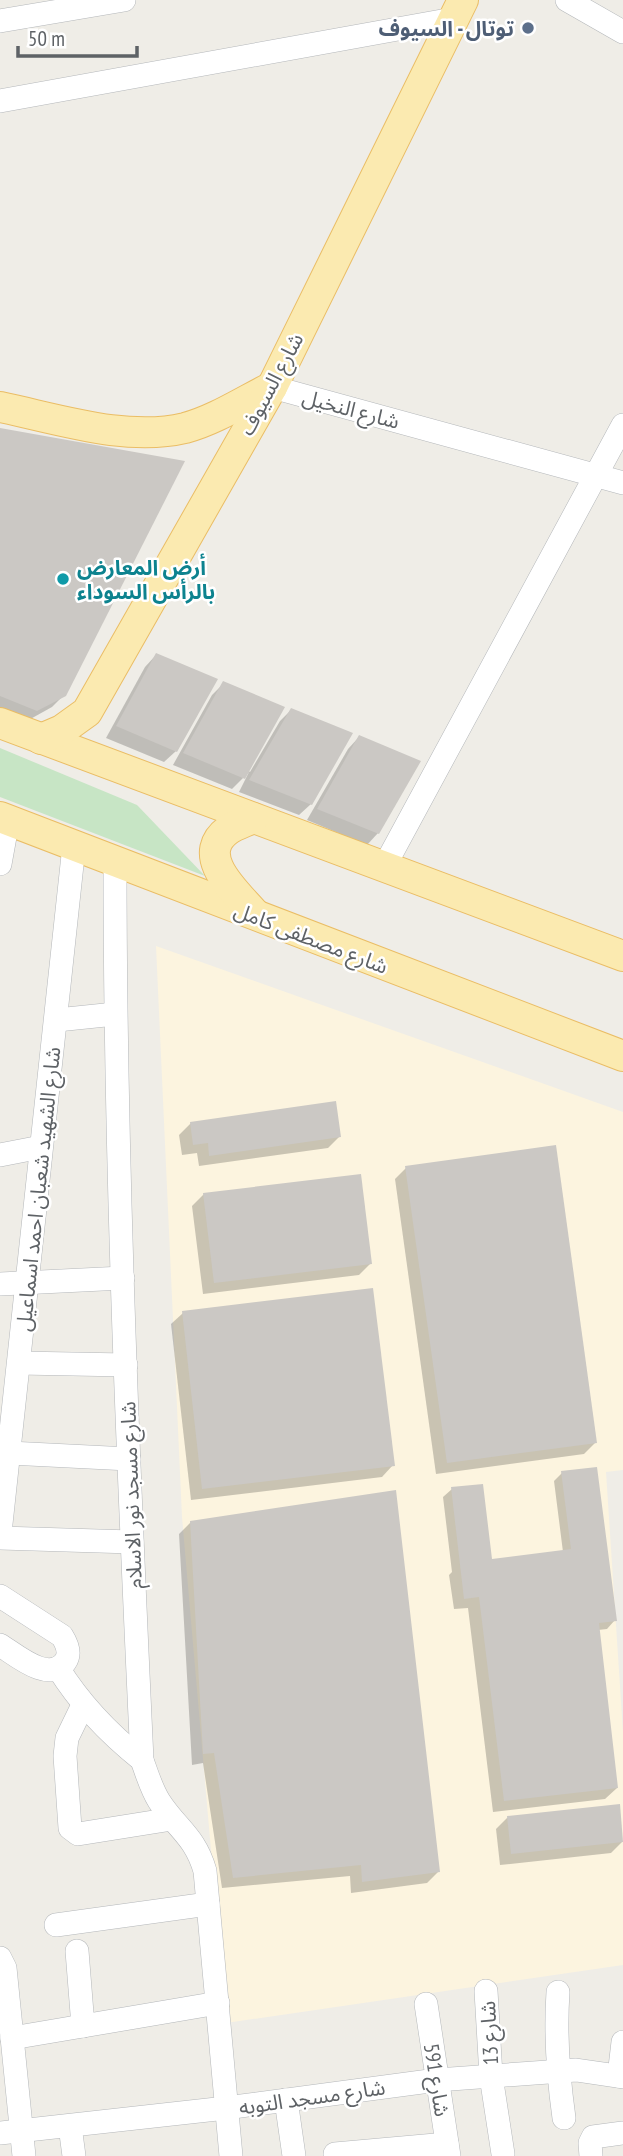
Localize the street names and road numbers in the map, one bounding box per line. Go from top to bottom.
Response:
street label: شارع السيوف [233,328,311,441]
street label: شارع النخيل [299,383,403,437]
street label: شارع مصطفى كامل [230,896,392,982]
street label: شارع الشهيد شعبان احمد اسماعيل [10,1045,68,1333]
street label: شارع مسجد نور الاسلام [114,1401,151,1589]
street label: شارع 13 [474,2000,506,2066]
street label: شارع 591 [416,2041,456,2119]
street label: شارع مسجد التوبه [237,2073,387,2123]

